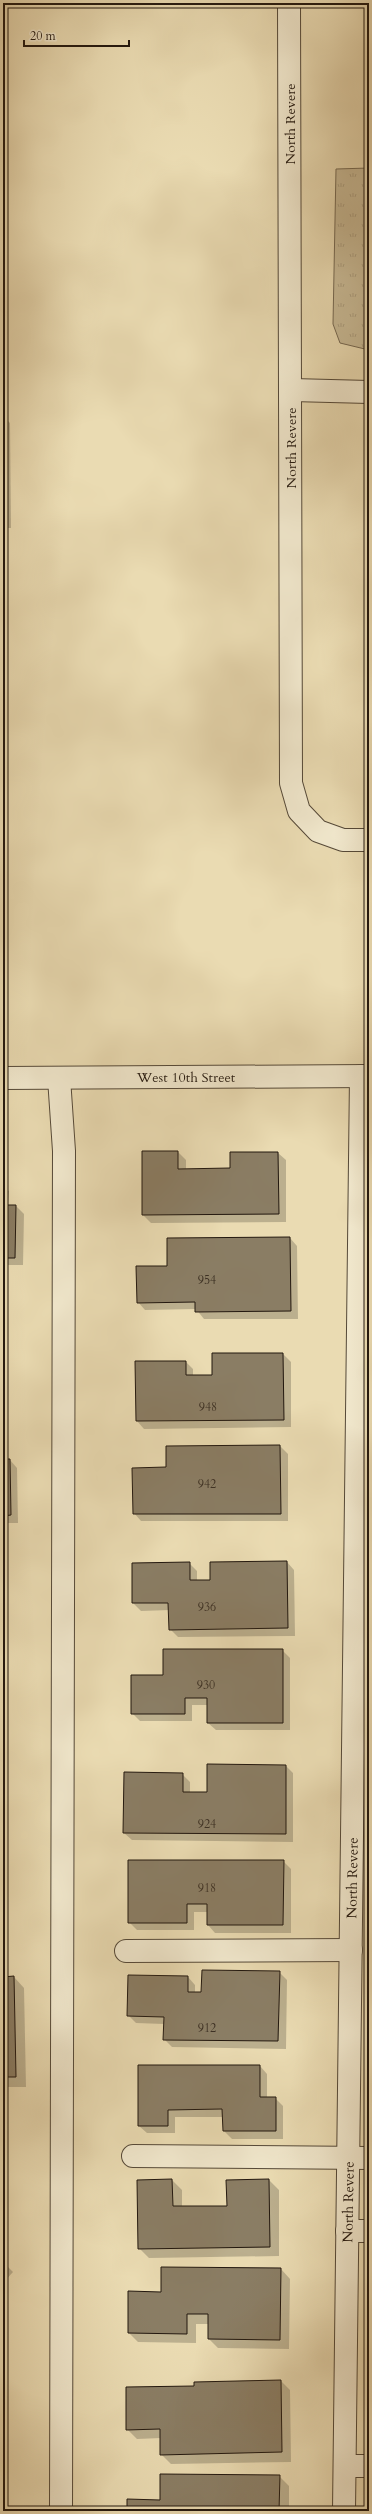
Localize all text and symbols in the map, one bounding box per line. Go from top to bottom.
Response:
scale bar [24,22,129,48]
text: 20 m [30,28,57,44]
street label: North Revere [281,83,300,165]
street label: North Revere [282,407,301,489]
street label: West 10th Street [136,1068,236,1087]
house number: 954 [198,1272,216,1288]
house number: 948 [199,1399,217,1415]
house number: 942 [198,1476,216,1492]
house number: 936 [198,1599,216,1615]
house number: 930 [197,1677,215,1693]
house number: 924 [198,1816,216,1832]
street label: North Revere [342,1837,363,1919]
house number: 918 [198,1880,216,1896]
house number: 912 [198,2020,216,2036]
street label: North Revere [338,2161,359,2243]

